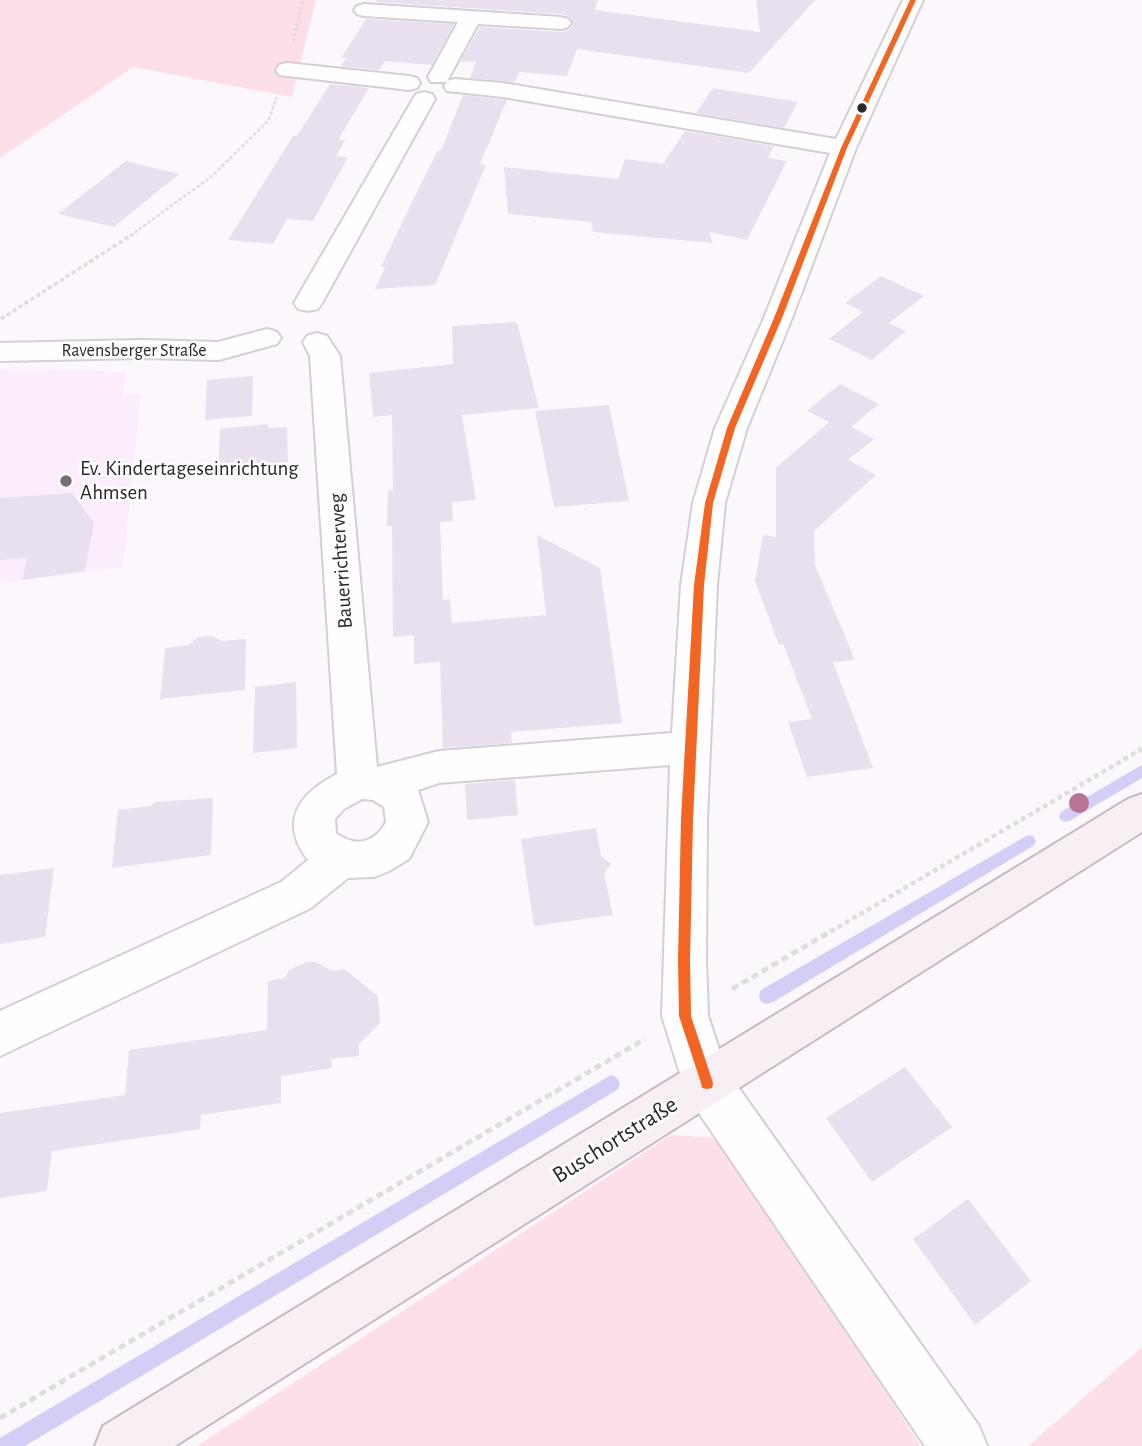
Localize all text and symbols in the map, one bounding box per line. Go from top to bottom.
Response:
unlabelled marker [855,101,869,115]
street label: Ravensberger Straße [62,340,206,362]
place label: Ev. Kindertageseinrichtung Ahmsen [80,456,299,506]
marker: Ev. Kindertageseinrichtung Ahmsen [58,473,74,489]
street label: Bauerrichterweg [324,492,358,630]
street label: Buschortstraße [547,1090,683,1190]

